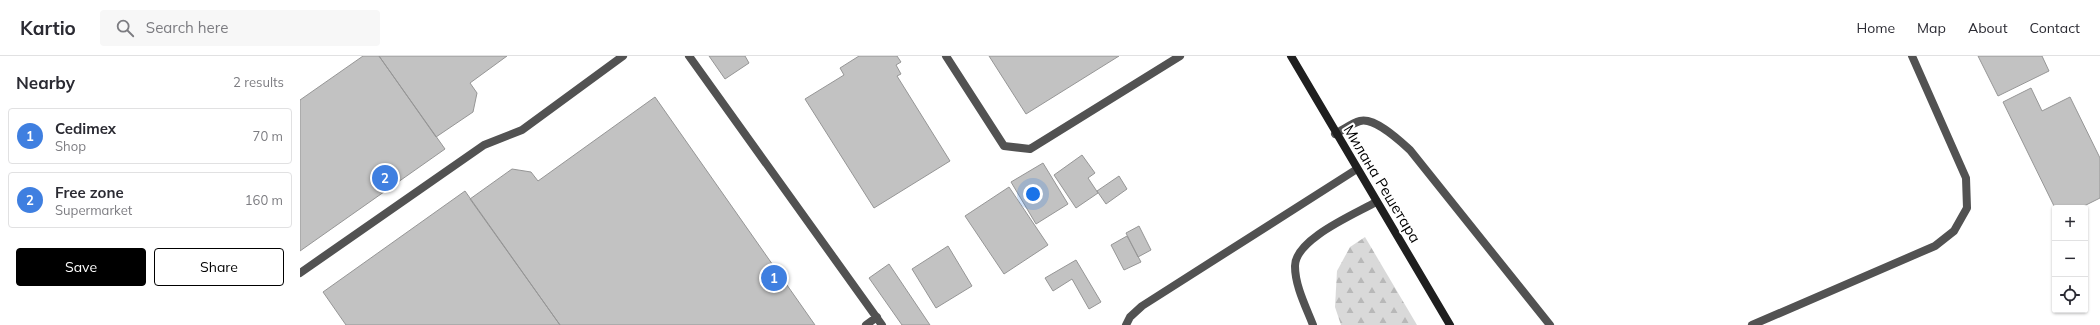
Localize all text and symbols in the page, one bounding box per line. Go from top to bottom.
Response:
search box [100,10,380,46]
text: Kartio [20,16,76,40]
icon: search [114,17,136,39]
text: Search here [146,18,228,37]
text: Home [1856,19,1895,37]
text: Map [1917,19,1946,37]
text: About [1968,19,2008,37]
text: Contact [2030,19,2080,37]
text: Nearby [16,72,75,93]
text: 2 results [233,74,284,90]
text: Cedimex [55,119,116,138]
street label: Милана Решетара [1340,121,1425,246]
text: 1 [26,128,34,144]
text: 70 m [253,128,283,144]
text: Shop [55,138,86,154]
pin: 2 [372,163,398,193]
text: Free zone [55,183,124,202]
your location [1023,184,1043,204]
text: 2 [26,192,34,208]
text: 160 m [245,192,283,208]
text: Supermarket [55,202,132,218]
map controls [2052,205,2088,313]
button: + [2052,205,2088,241]
button: − [2052,241,2088,277]
button: Save [16,248,146,286]
button: Share [154,248,284,286]
pin: 1 [761,263,787,293]
button: locate [2052,277,2088,313]

